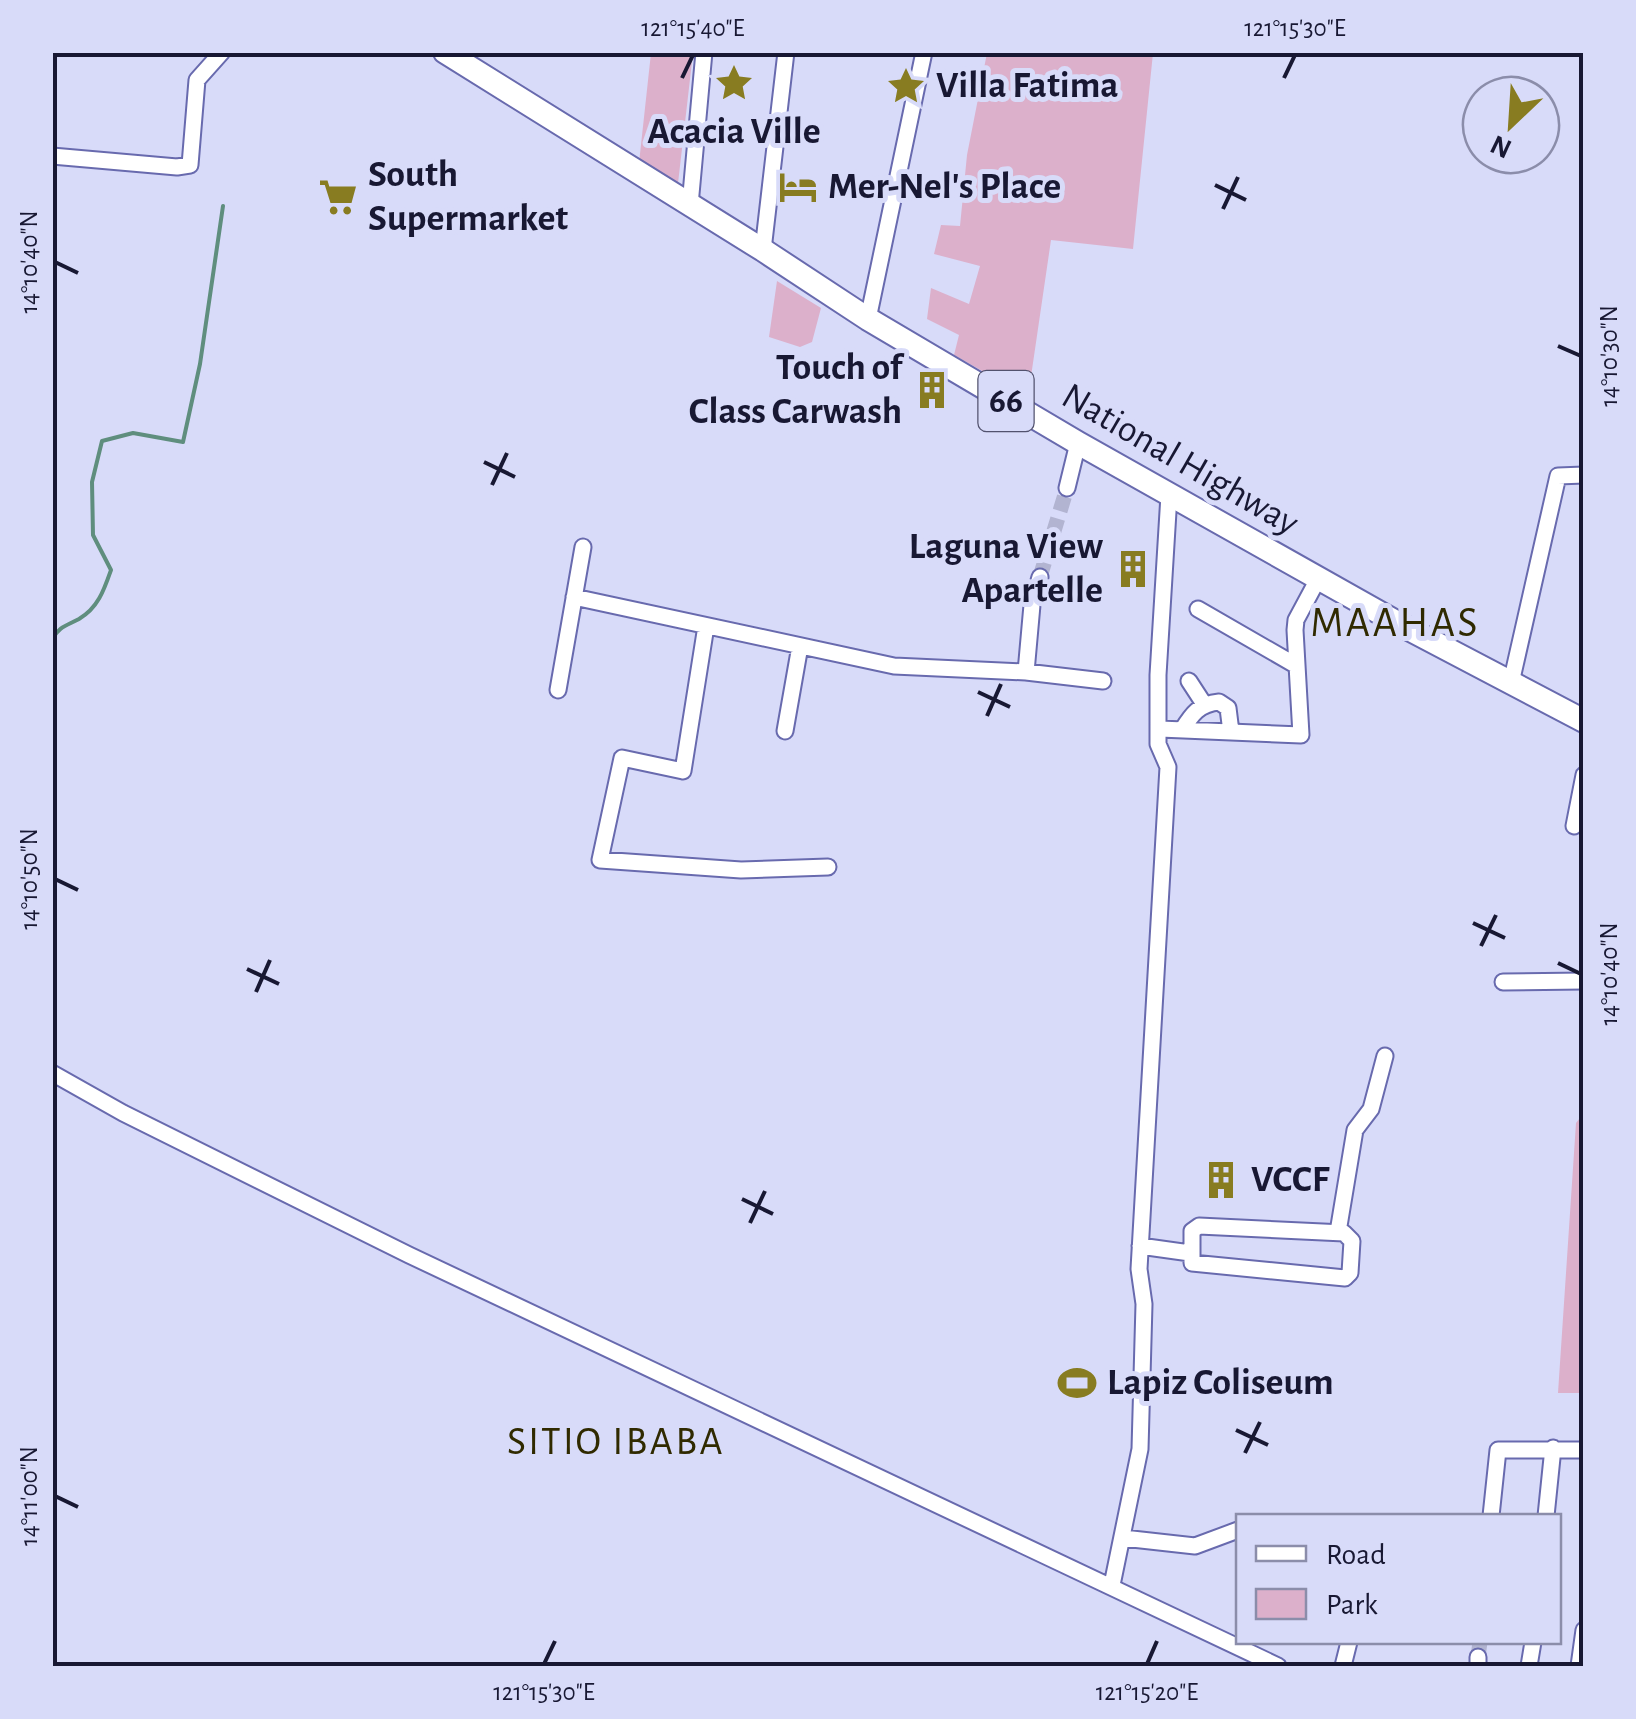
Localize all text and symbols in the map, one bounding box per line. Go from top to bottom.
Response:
text: 121°15'40"E [641,16,745,41]
text: 121°15'30"E [1244,16,1346,41]
place icon: Acacia Ville [713,62,755,104]
place icon: Villa Fatima [885,65,927,107]
place label: Villa Fatima [936,67,1119,105]
north arrow [1461,75,1561,175]
place label: Acacia Ville [647,113,821,151]
text: N [1487,129,1516,163]
place label: South Supermarket [368,156,568,238]
hotel icon: Mer-Nel's Place [777,166,819,208]
place label: Mer-Nel's Place [828,168,1061,206]
supermarket icon: South Supermarket [317,176,359,218]
text: 14°10'40"N [17,210,42,314]
text: 14°10'30"N [1597,305,1622,407]
place label: Touch of Class Carwash [689,349,904,431]
building icon: Touch of Class Carwash [911,369,953,411]
road number: 66 [978,371,1034,431]
street label: National Highway [1055,377,1305,543]
place label: Laguna View Apartelle [909,528,1103,610]
building icon: Laguna View Apartelle [1112,548,1154,590]
district label: MAAHAS [1310,602,1480,644]
text: 14°10'50"N [17,828,42,930]
text: 14°10'40"N [1597,922,1622,1026]
building icon: VCCF [1200,1159,1242,1201]
place label: VCCF [1251,1161,1330,1199]
sports icon: Lapiz Coliseum [1056,1362,1098,1404]
place label: Lapiz Coliseum [1107,1364,1334,1402]
district label: SITIO IBABA [507,1422,725,1462]
text: 14°11'00"N [17,1446,42,1546]
legend [1236,1514,1561,1644]
text: Road [1326,1540,1386,1570]
text: Park [1326,1590,1378,1620]
text: 121°15'30"E [493,1680,595,1705]
text: 121°15'20"E [1096,1680,1198,1705]

